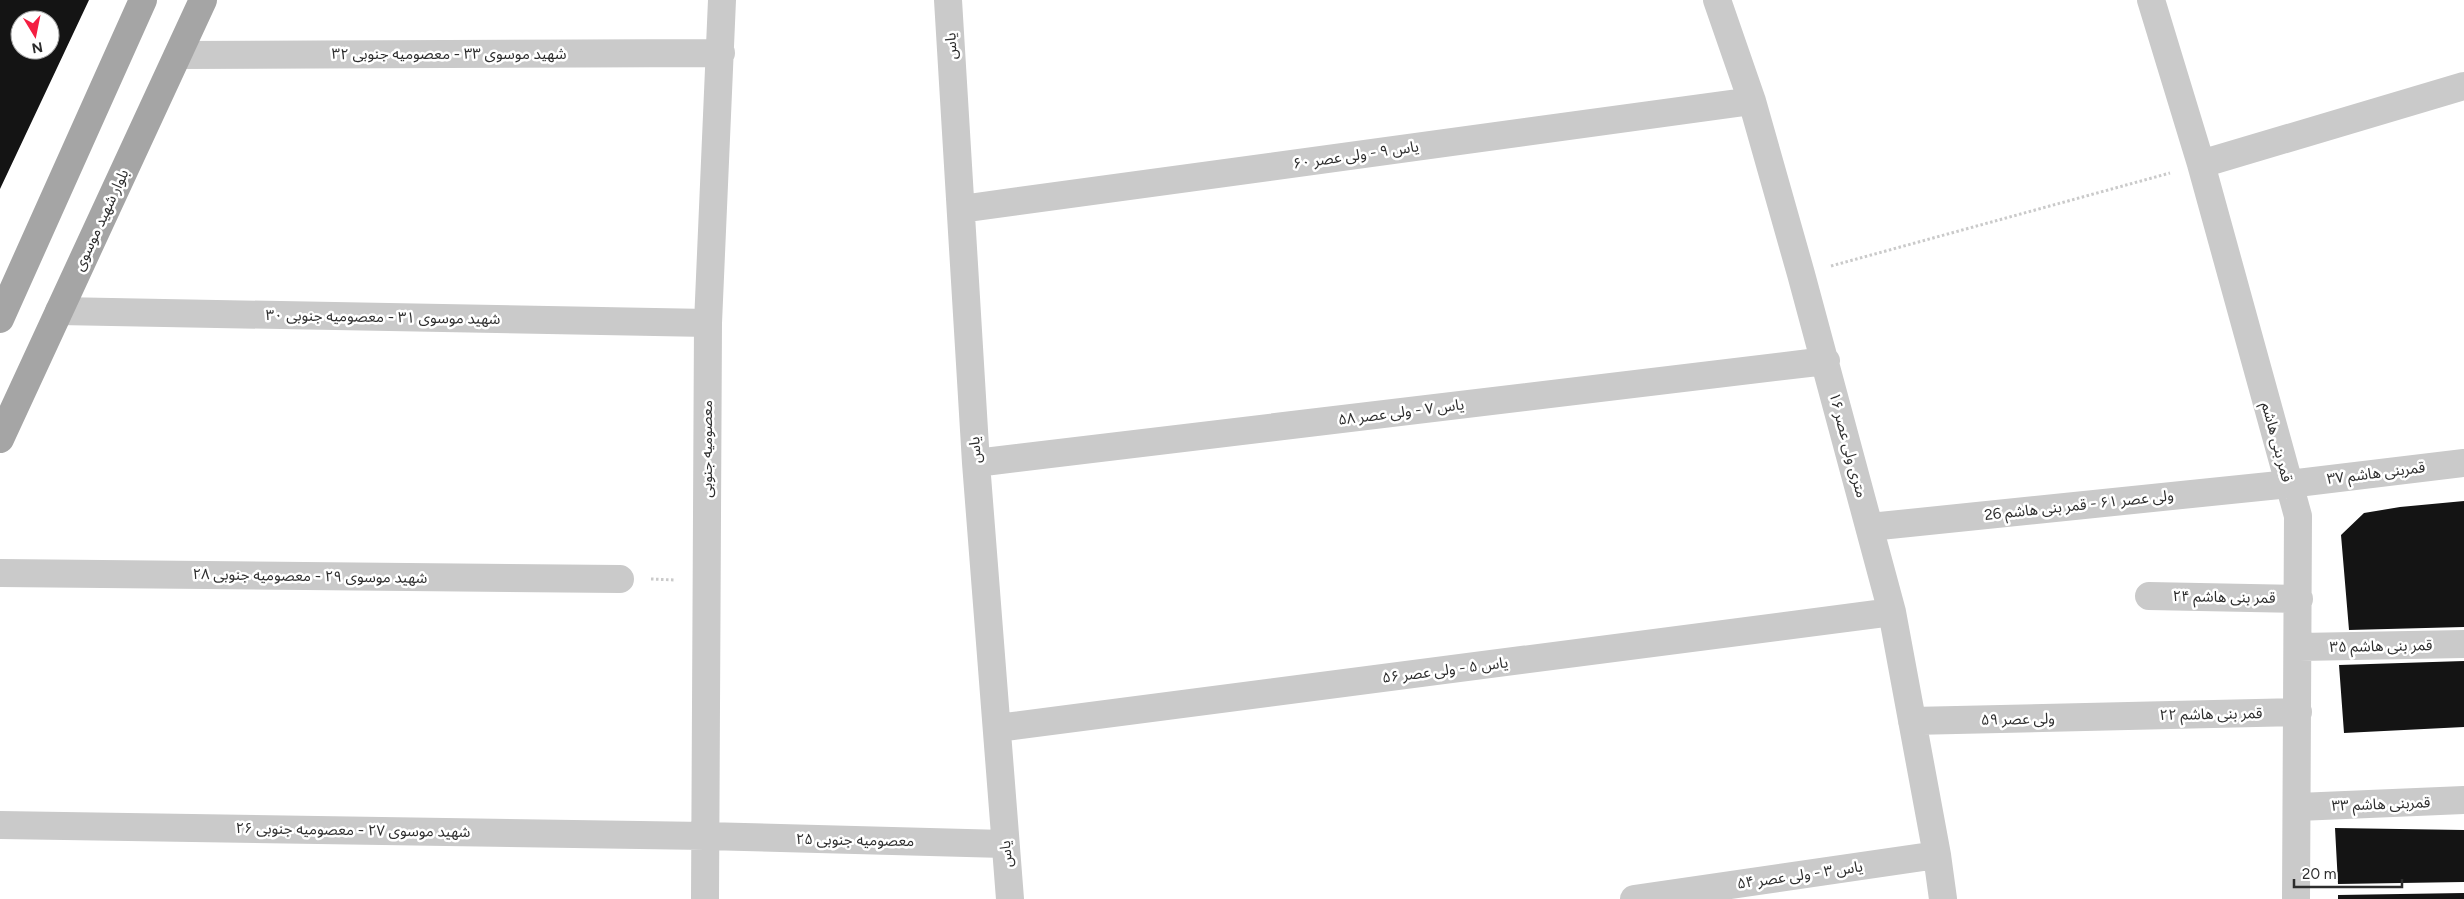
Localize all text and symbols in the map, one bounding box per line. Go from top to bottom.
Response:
north arrow [10,10,60,60]
street label: یاس [941,32,961,60]
text: N [30,38,44,57]
street label: شهید موسوی ۳۳ - معصومیه جنوبی ۳۲ [332,45,567,63]
street label: یاس ۹ - ولی عصر ۶۰ [1292,137,1420,173]
street label: بلوار شهید موسوی [70,166,132,274]
street label: شهید موسوی ۳۱ - معصومیه جنوبی ۳۰ [265,306,501,328]
street label: ۱۶ متری ولی عصر [1825,390,1871,500]
street label: یاس ۷ - ولی عصر ۵۸ [1337,395,1465,429]
street label: معصومیه جنوبی [698,400,716,498]
street label: قمر بنی هاشم [2256,400,2296,485]
street label: یاس [965,436,985,464]
street label: قمربنی هاشم ۳۷ [2326,458,2427,490]
street label: ولی عصر ۶۱ - قمر بنی هاشم 26 [1983,486,2175,526]
street label: شهید موسوی ۲۹ - معصومیه جنوبی ۲۸ [192,565,428,587]
street label: قمر بنی هاشم ۲۴ [2172,587,2276,609]
street label: قمر بنی هاشم ۳۵ [2329,636,2433,658]
street label: یاس ۵ - ولی عصر ۵۶ [1381,653,1509,687]
street label: قمر بنی هاشم ۲۲ [2159,704,2263,726]
street label: ولی عصر ۵۹ [1981,709,2055,729]
street label: قمربنی هاشم ۳۳ [2331,793,2431,817]
street label: شهید موسوی ۲۷ - معصومیه جنوبی ۲۶ [235,819,471,841]
street label: معصومیه جنوبی ۲۵ [796,830,914,850]
street label: یاس [996,840,1016,868]
scale bar [2294,856,2402,888]
street label: یاس ۳ - ولی عصر ۵۴ [1736,857,1864,893]
text: 20 m [2302,865,2336,883]

